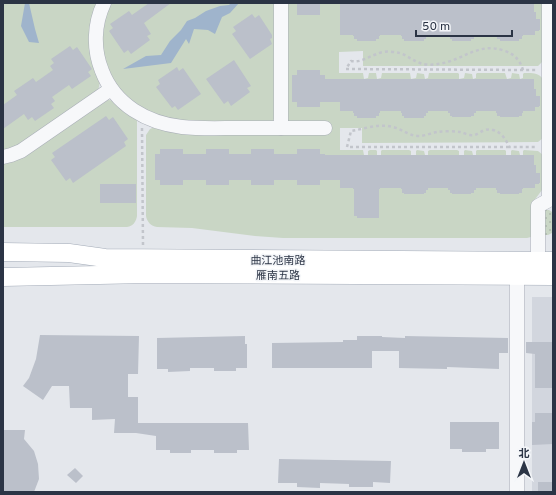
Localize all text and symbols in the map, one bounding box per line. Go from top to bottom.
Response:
scale bar [416,12,512,38]
text: 50 m [422,19,450,35]
street label: 曲江池南路 [251,254,306,268]
street label: 雁南五路 [256,269,300,283]
north arrow [504,443,544,483]
text: 北 [519,447,530,461]

